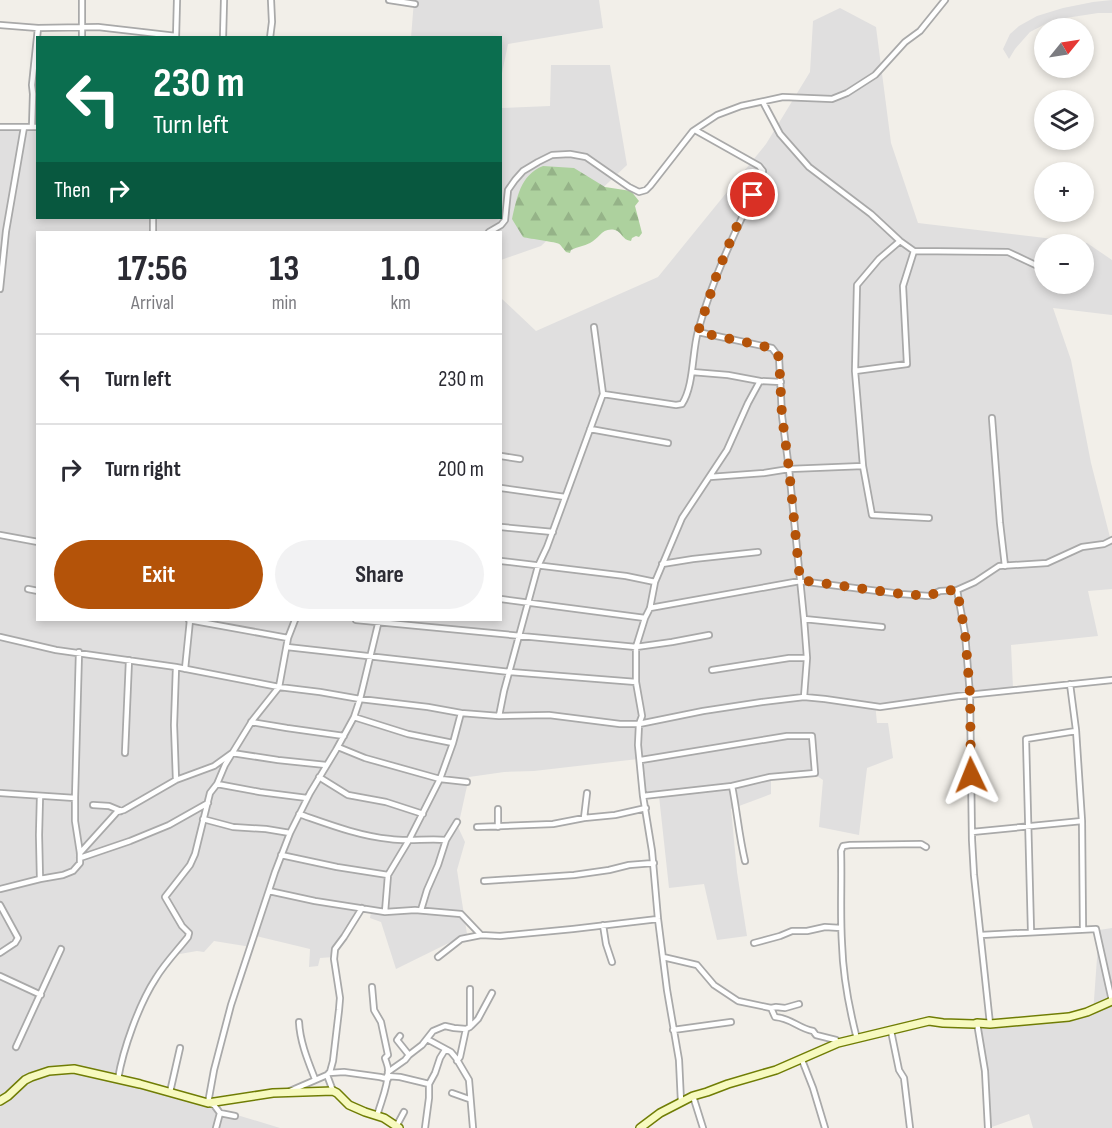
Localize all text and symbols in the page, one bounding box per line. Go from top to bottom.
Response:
north arrow [1034,18,1094,78]
map controls [1034,18,1094,294]
text: 230 m [153,58,245,109]
icon: left [54,60,132,138]
button: layers [1034,90,1094,150]
text: Turn left [153,109,229,141]
button: + [1034,162,1094,222]
pin [727,169,778,220]
icon: right [102,174,135,207]
text: Then [54,177,90,204]
icon: arrive [736,178,769,211]
button: − [1034,234,1094,294]
text: 17:56 [118,248,188,291]
text: 13 [269,248,299,291]
text: 1.0 [381,248,420,291]
text: Arrival [131,291,174,315]
text: min [272,291,297,315]
text: km [390,291,411,315]
icon: left [54,363,87,396]
text: Turn left [105,366,171,393]
text: 230 m [438,366,484,393]
icon: right [54,453,87,486]
text: Turn right [105,456,181,483]
text: 200 m [438,456,484,483]
button: Exit [54,540,263,609]
button: Share [275,540,484,609]
position arrow [939,743,1003,807]

